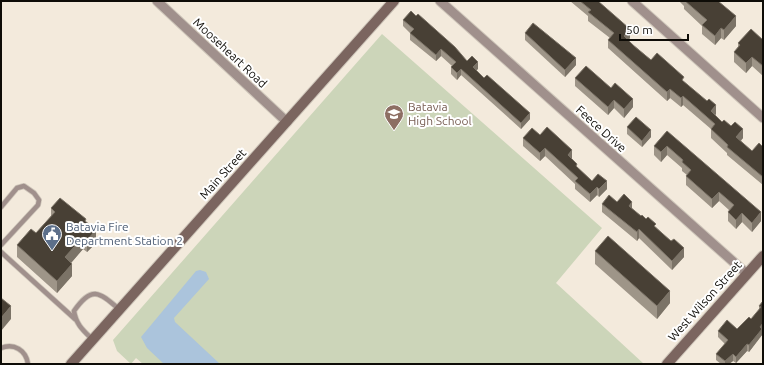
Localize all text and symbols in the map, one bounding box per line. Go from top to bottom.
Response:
street label: Mooseheart Road [191,15,270,90]
scale bar [620,16,688,42]
text: 50 m [626,23,653,36]
place label: Batavia High School [408,100,472,127]
school or university icon: Batavia High School [383,103,405,131]
street label: Feece Drive [574,103,629,154]
street label: Main Street [197,146,249,201]
place label: Batavia Fire Department Station 2 [66,220,183,247]
public building icon: Batavia Fire Department Station 2 [41,223,63,251]
street label: West Wilson Street [665,258,744,343]

